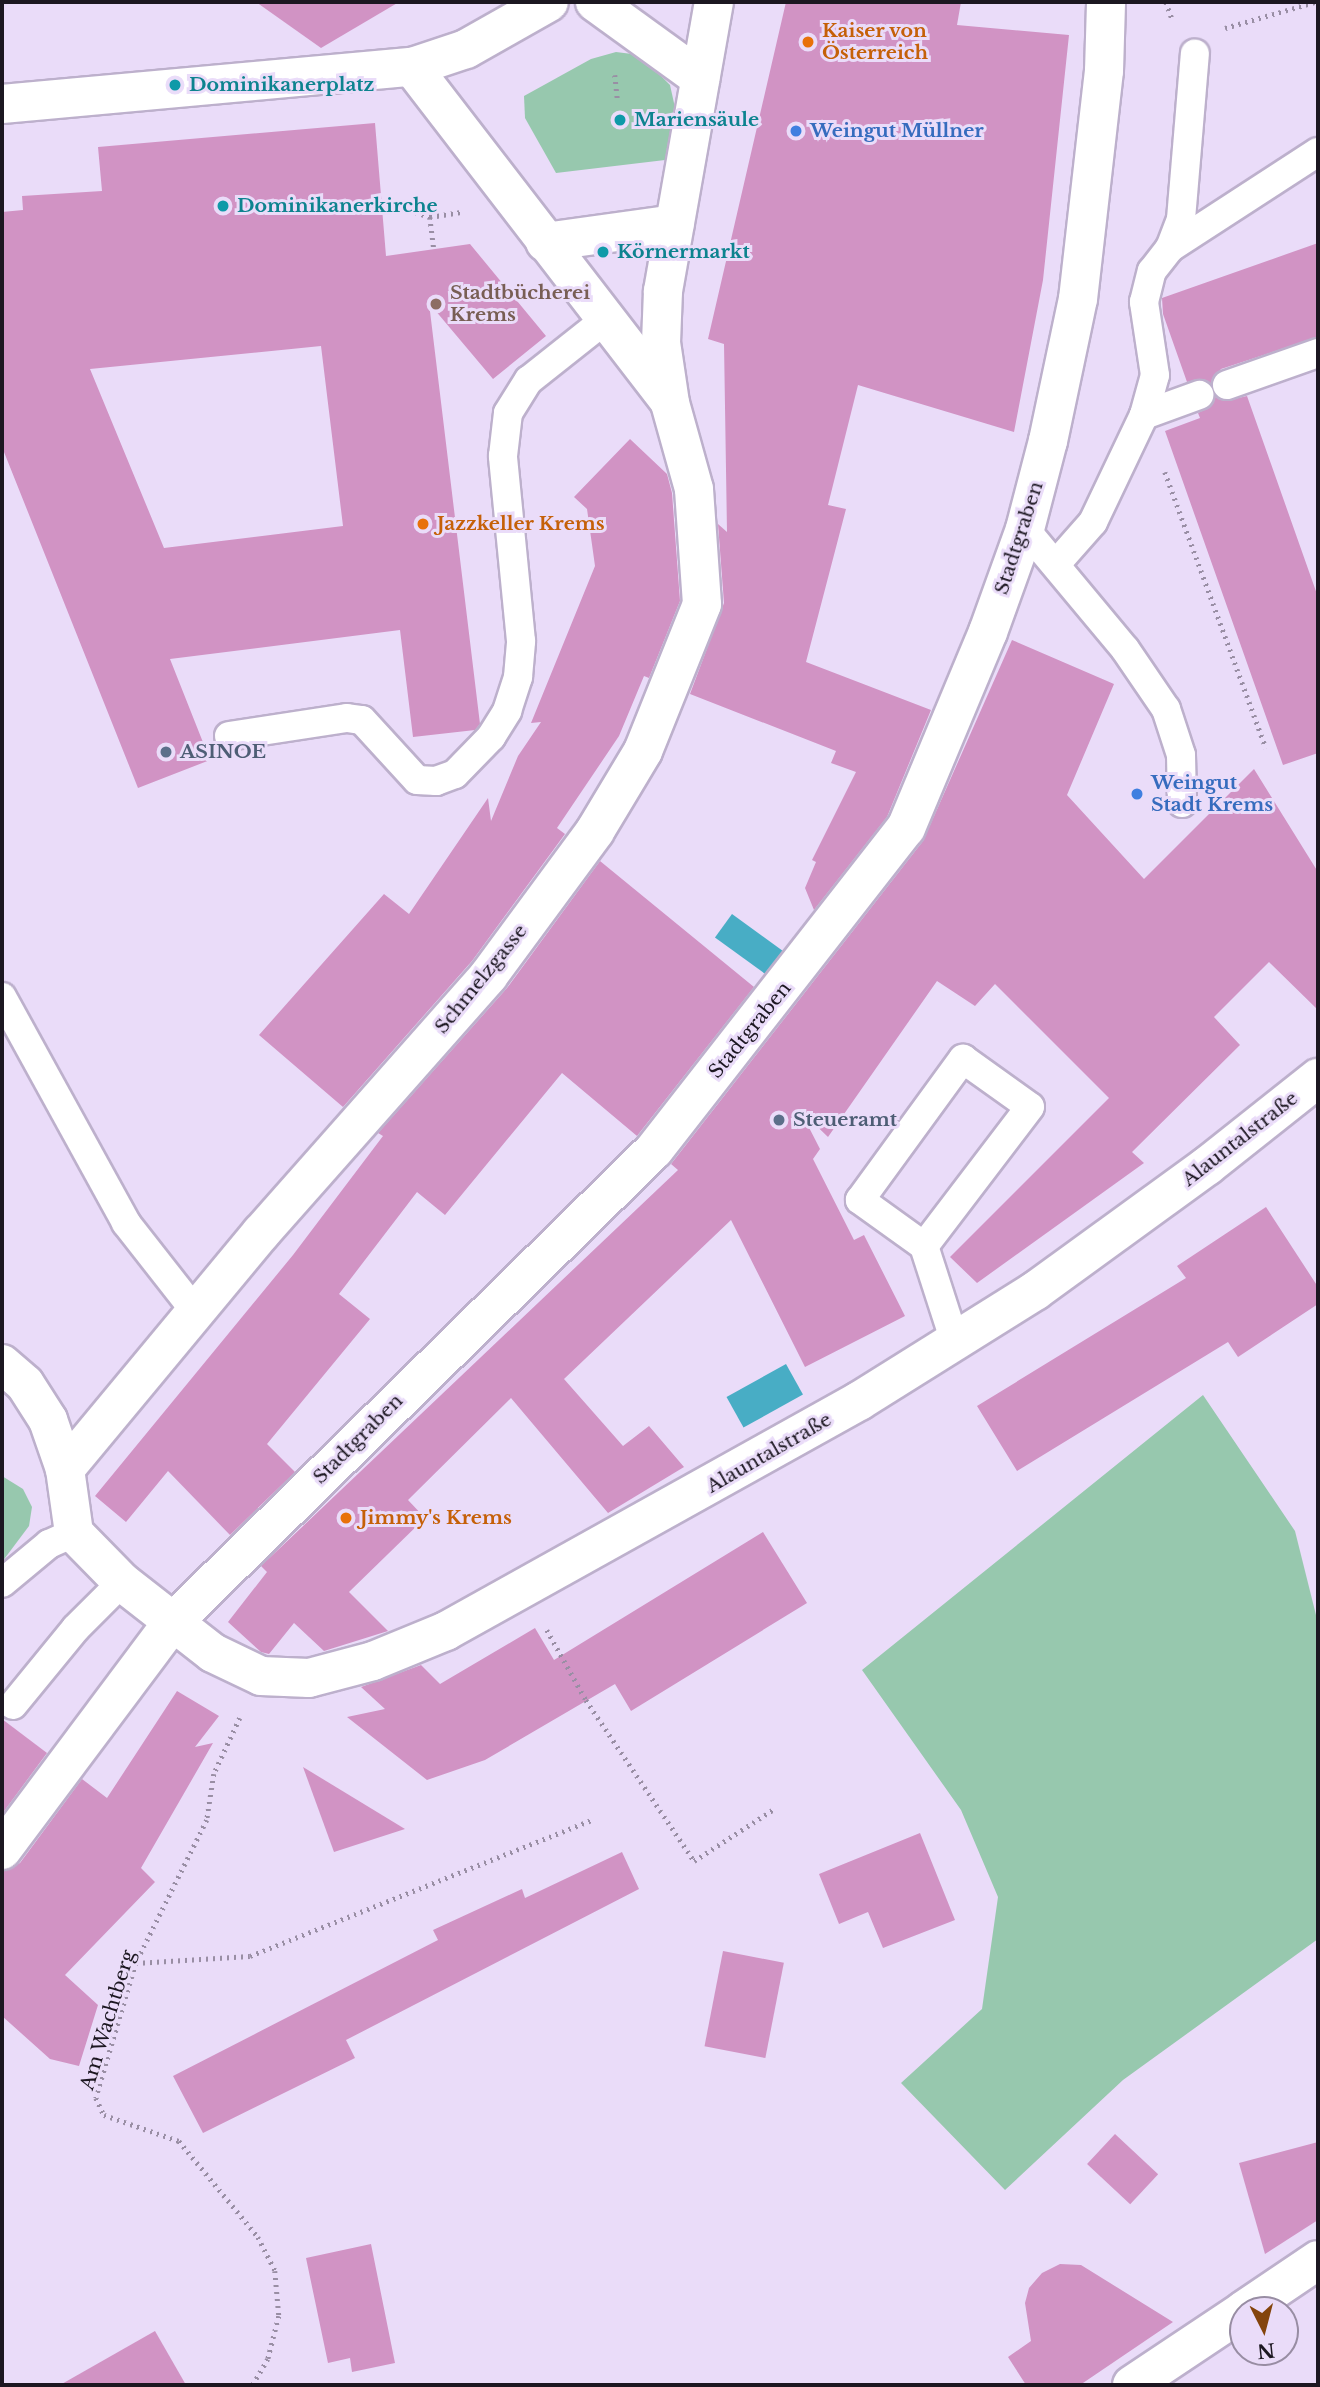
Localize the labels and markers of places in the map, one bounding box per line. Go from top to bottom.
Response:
place label: Kaiser von Österreich [822,20,928,64]
marker: Kaiser von Österreich [800,34,816,50]
place label: Dominikanerplatz [189,74,374,96]
marker: Dominikanerplatz [167,77,183,93]
place label: Mariensäule [634,109,759,131]
marker: Mariensäule [612,112,628,128]
place label: Weingut Müllner [810,120,984,142]
marker: Weingut Müllner [788,123,804,139]
place label: Dominikanerkirche [237,195,438,217]
marker: Dominikanerkirche [215,198,231,214]
place label: Körnermarkt [617,241,750,263]
marker: Körnermarkt [595,244,611,260]
place label: Stadtbücherei Krems [450,282,590,326]
marker: Stadtbücherei Krems [428,296,444,312]
place label: Jazzkeller Krems [437,513,605,535]
marker: Jazzkeller Krems [415,516,431,532]
place label: ASINOE [180,741,266,763]
marker: ASINOE [158,744,174,760]
place label: Weingut Stadt Krems [1151,772,1273,816]
marker: Weingut Stadt Krems [1129,786,1145,802]
place label: Steueramt [793,1109,897,1131]
marker: Steueramt [771,1112,787,1128]
place label: Jimmy's Krems [360,1507,512,1529]
marker: Jimmy's Krems [338,1510,354,1526]

